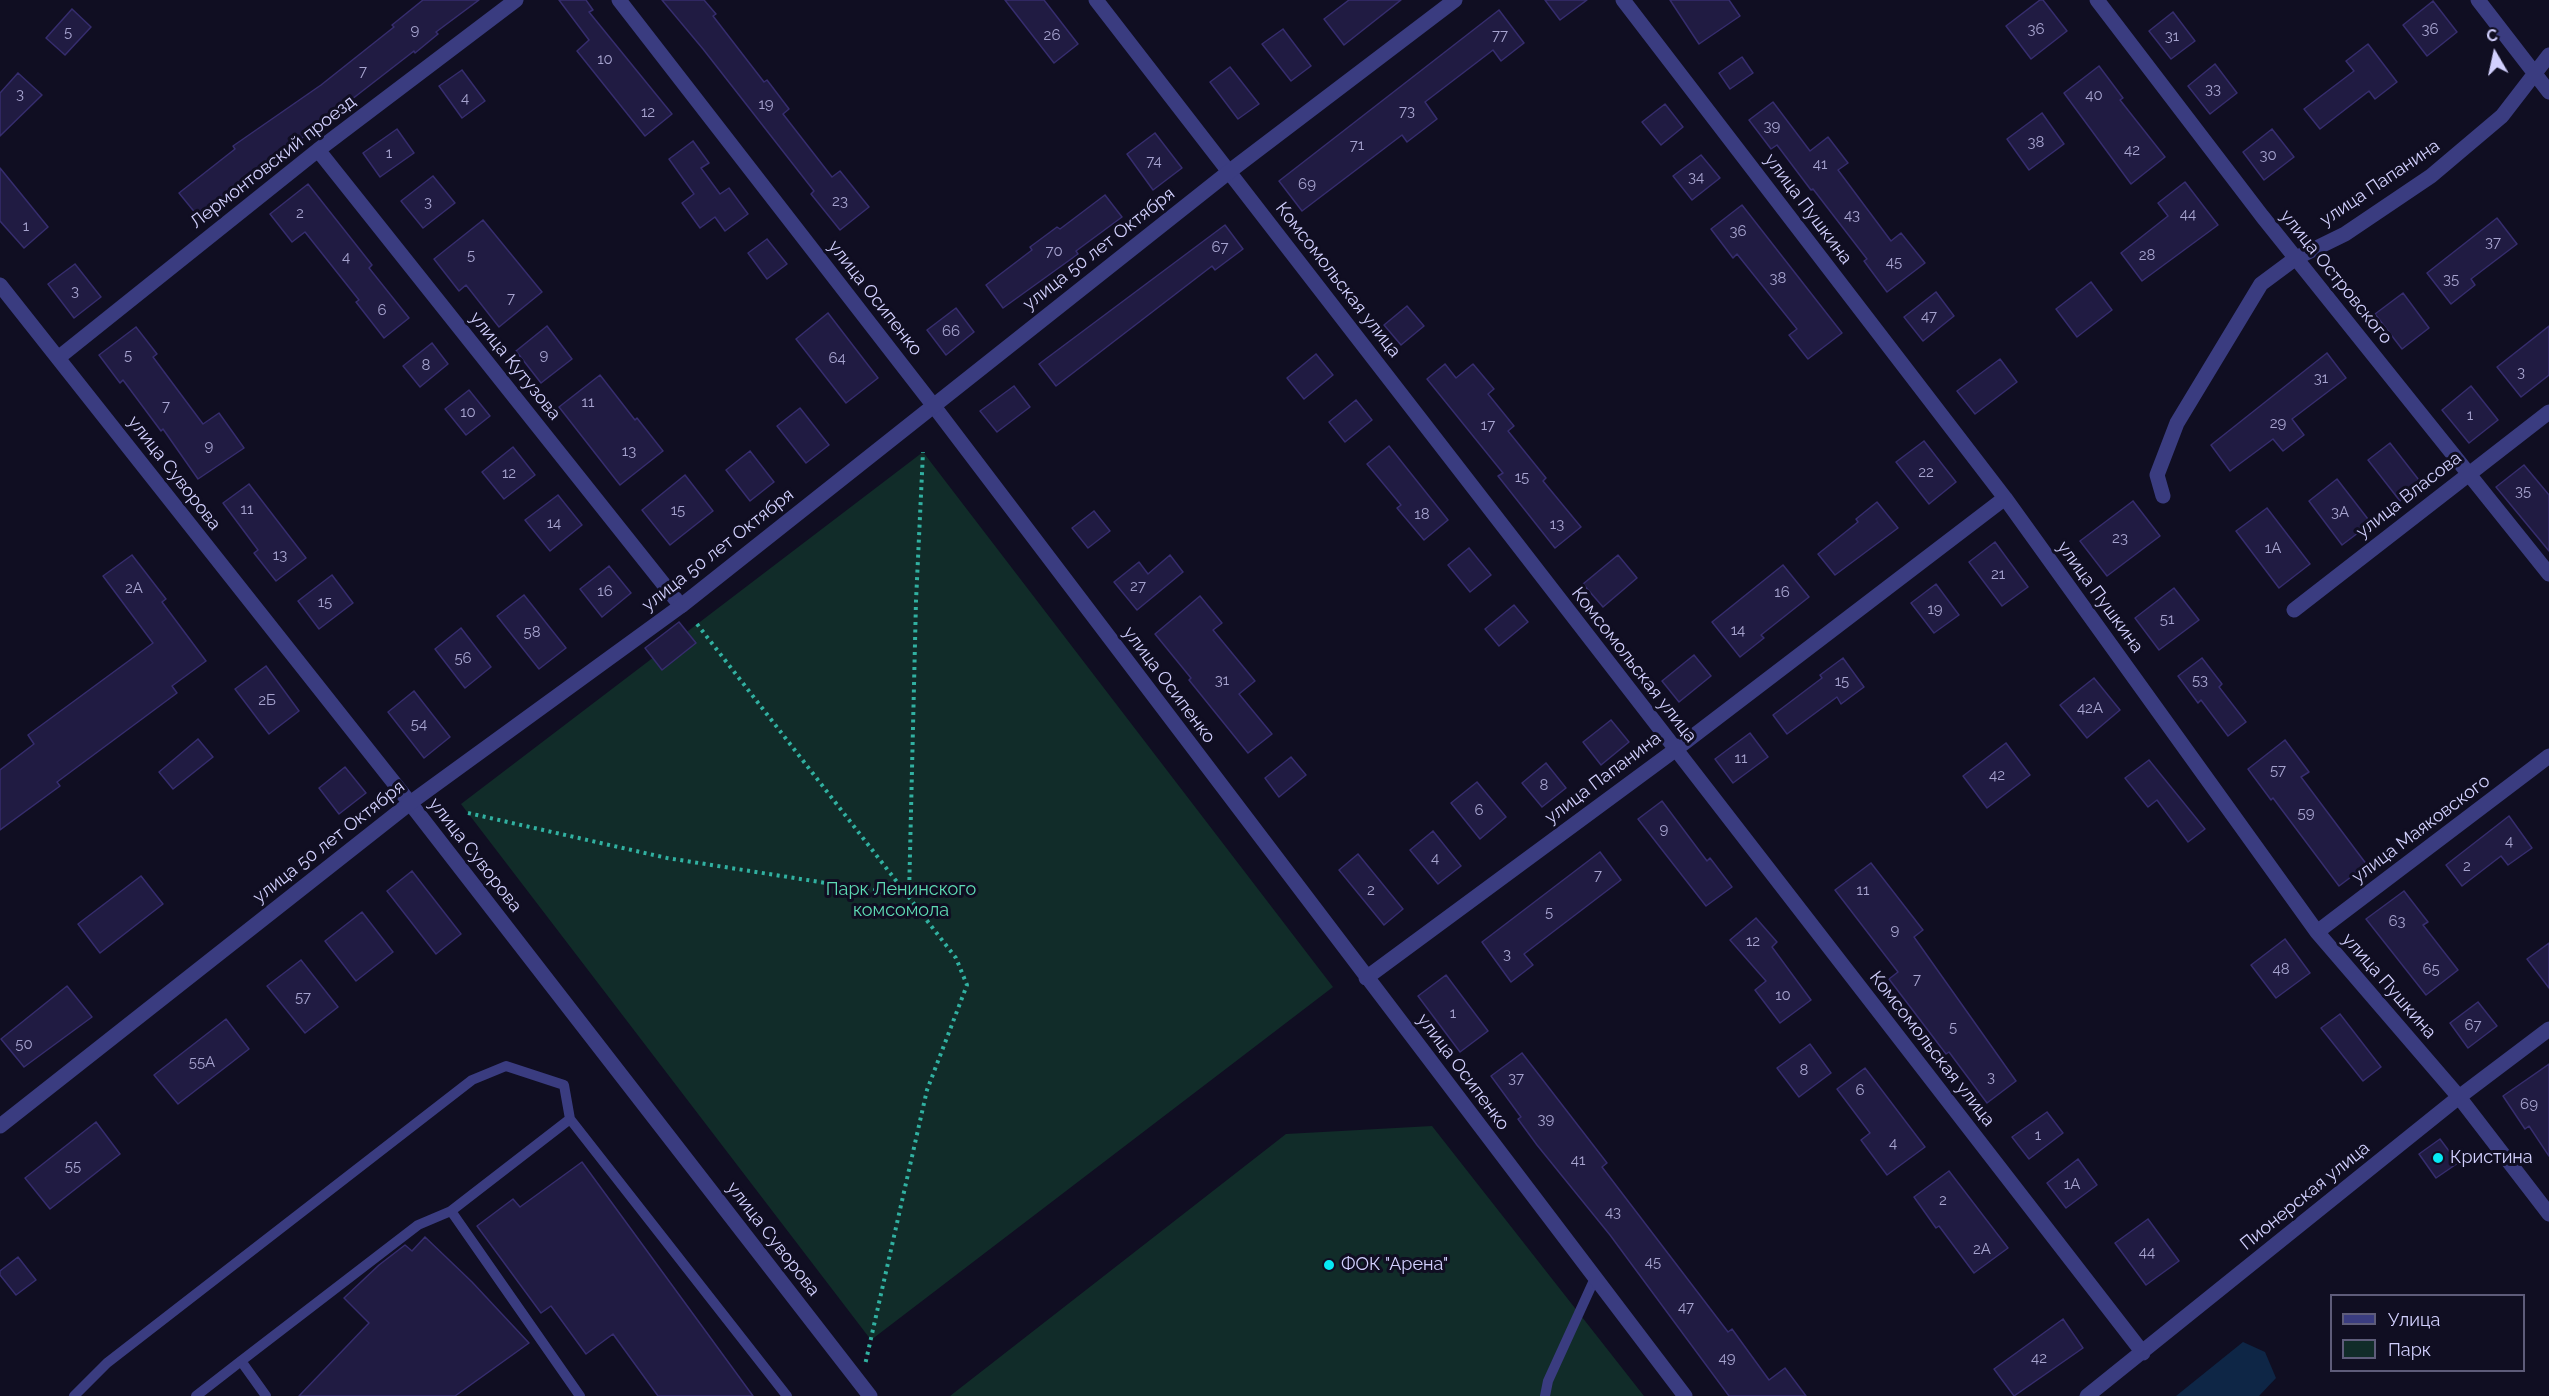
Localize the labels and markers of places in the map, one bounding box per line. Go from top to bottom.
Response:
place label: Кристина [2450,1147,2533,1169]
marker: Кристина [2431,1151,2445,1165]
place label: ФОК "Арена" [1341,1254,1448,1276]
marker: ФОК "Арена" [1322,1258,1336,1272]

